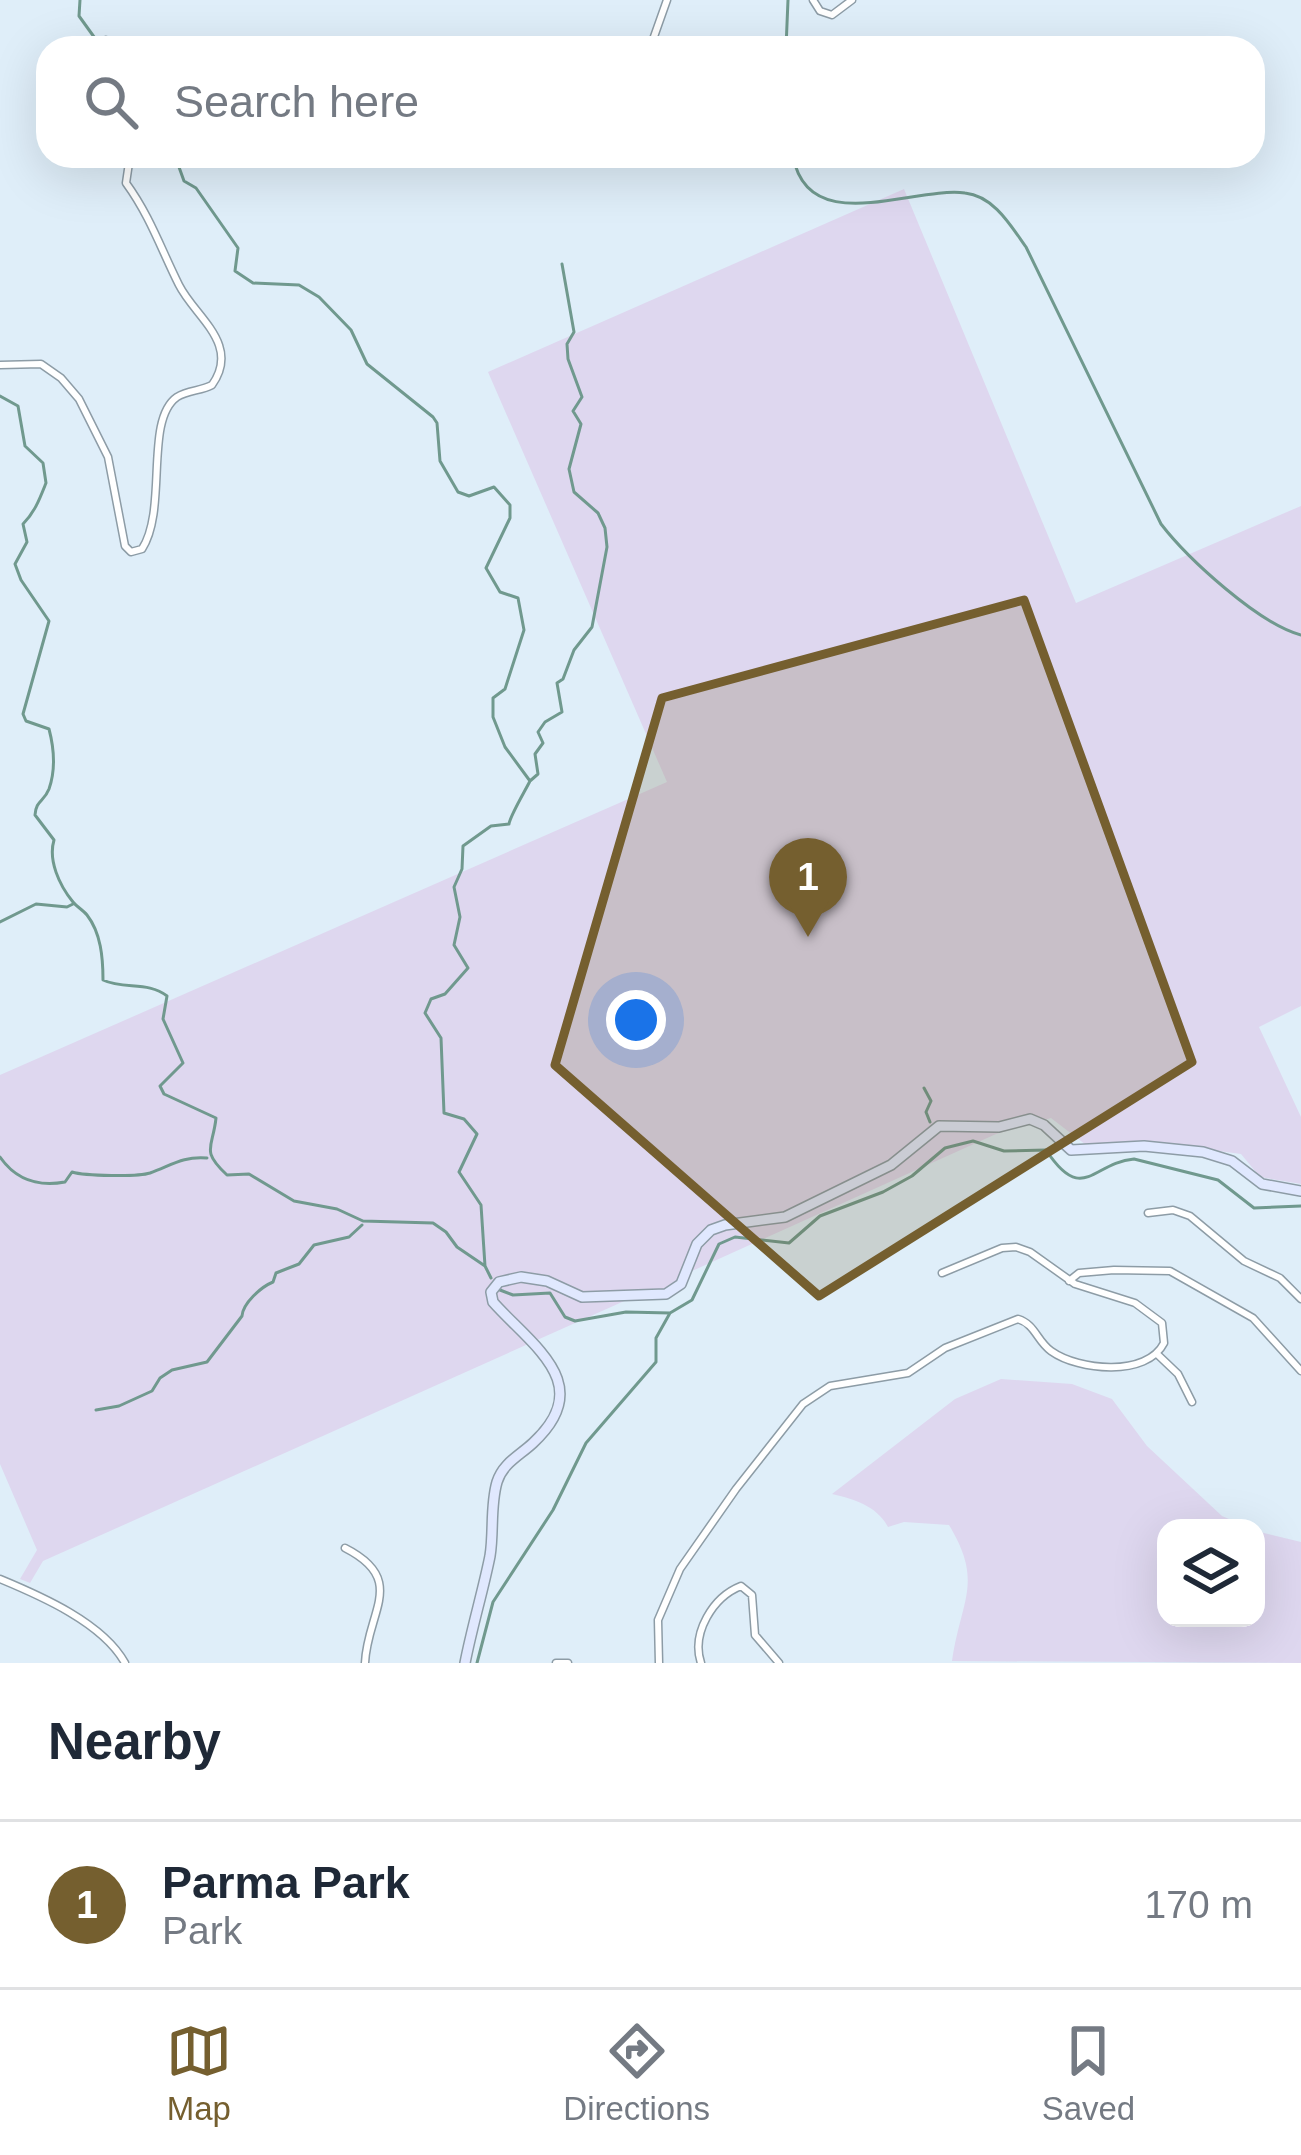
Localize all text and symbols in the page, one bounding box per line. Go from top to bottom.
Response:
search box [36,36,1265,168]
icon: search [78,69,144,135]
text: Search here [174,76,419,127]
pin: 1 [769,838,847,937]
your location [606,990,666,1050]
map controls [1157,1519,1265,1627]
button: layers [1157,1519,1265,1627]
text: Nearby [48,1713,221,1770]
text: Parma Park [162,1857,410,1908]
text: 1 [76,1883,98,1926]
text: 170 m [1145,1883,1253,1926]
text: Park [162,1909,242,1952]
tab: Map [166,2018,232,2128]
tab: Directions [563,2018,710,2128]
tab: Saved [1042,2018,1135,2128]

